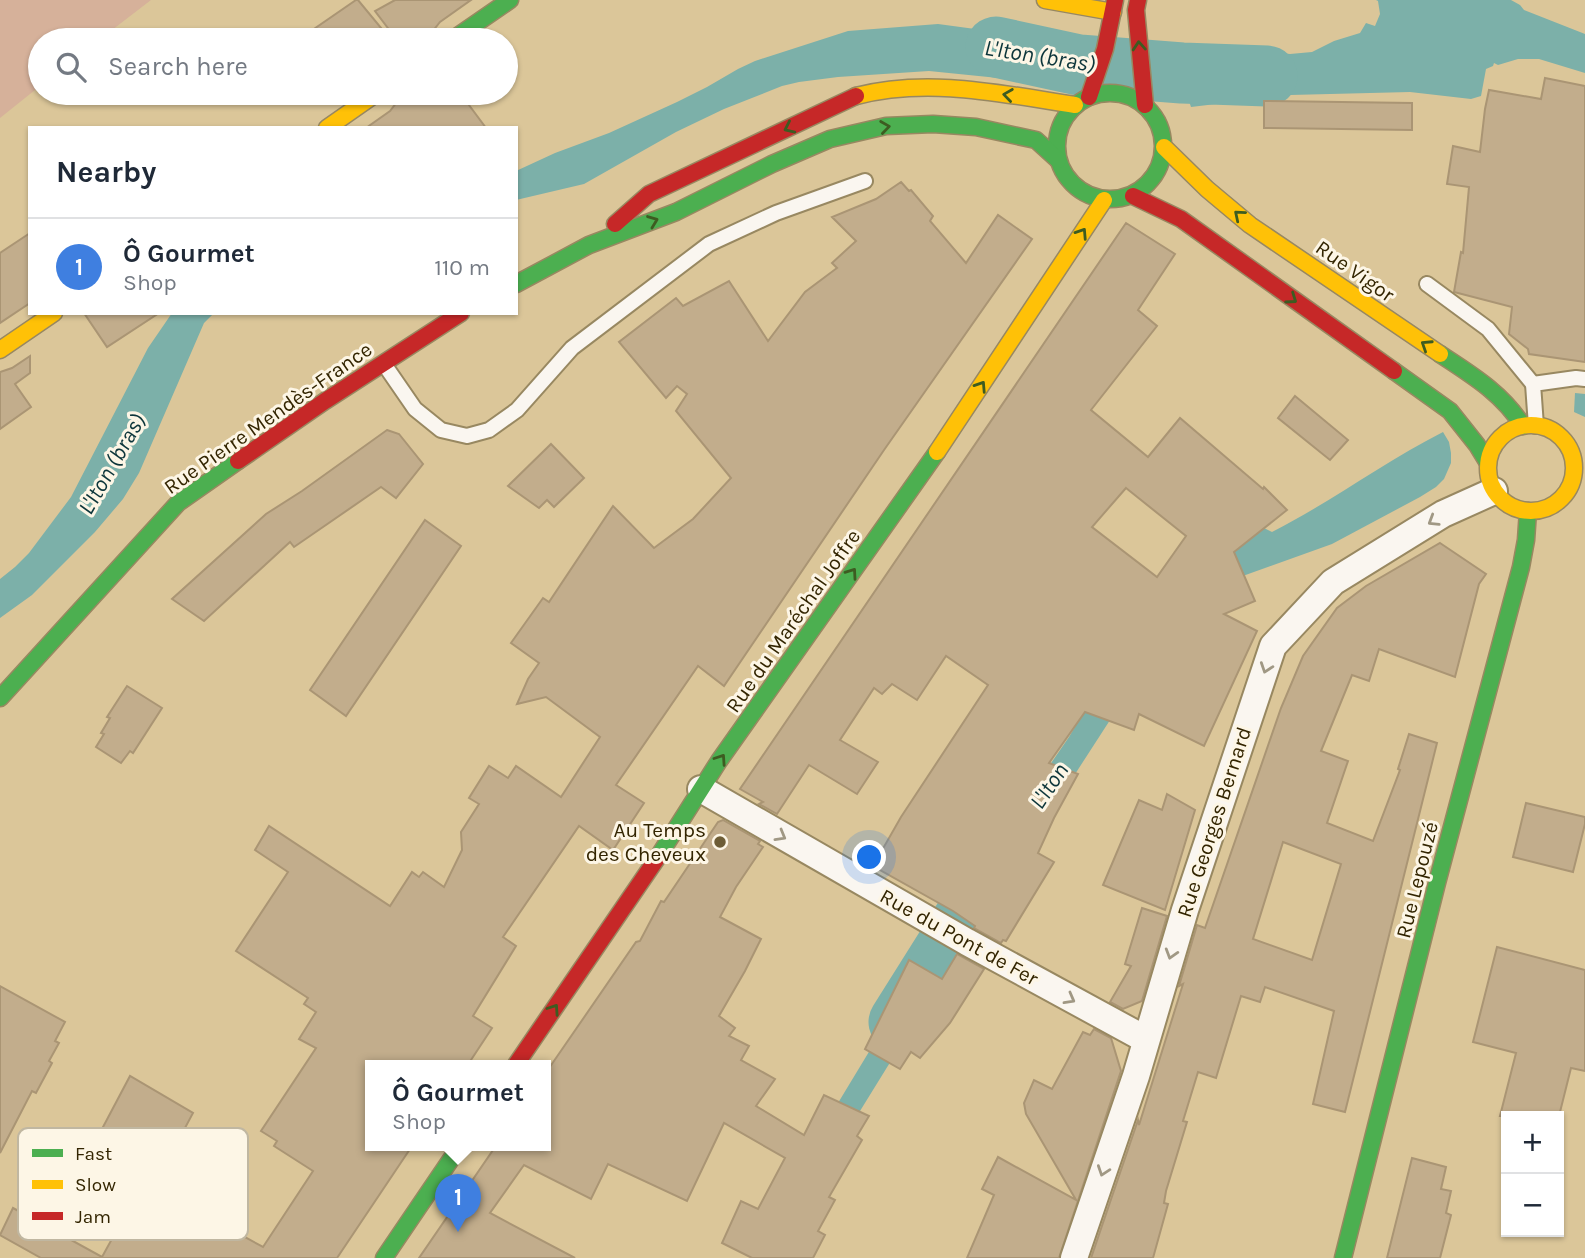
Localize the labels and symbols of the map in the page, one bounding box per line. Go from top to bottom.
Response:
water label: L'Iton (bras) [983,34,1097,78]
one-way arrow [1132,40,1147,51]
one-way arrow [1002,88,1014,103]
one-way arrow [784,120,796,134]
one-way arrow [879,120,891,135]
one-way arrow [1235,211,1247,224]
one-way arrow [646,216,658,230]
one-way arrow [1073,227,1086,240]
street label: Rue Vigor [1311,235,1399,307]
one-way arrow [1284,291,1297,303]
street label: Rue Pierre Mendès-France [159,337,377,499]
one-way arrow [1421,341,1434,353]
one-way arrow [973,381,985,394]
water label: L'Iton (bras) [72,409,152,519]
one-way arrow [1427,513,1440,526]
street label: Rue du Maréchal Joffre [721,525,865,717]
one-way arrow [844,568,856,581]
one-way arrow [1260,661,1274,673]
street label: Rue Georges Bernard [1172,724,1256,920]
one-way arrow [713,754,725,767]
water label: L'Iton [1024,758,1074,814]
place label: Au Temps des Cheveux [586,818,706,866]
street label: Rue Lepouzé [1391,819,1443,941]
one-way arrow [774,828,787,841]
marker: Au Temps des Cheveux [712,834,728,850]
your location [852,840,886,874]
street label: Rue du Pont de Fer [876,884,1043,991]
one-way arrow [1165,947,1180,959]
one-way arrow [1063,990,1075,1004]
one-way arrow [545,1004,558,1017]
legend [18,1128,248,1240]
text: Fast [75,1143,112,1165]
one-way arrow [1097,1164,1111,1176]
text: Slow [75,1174,116,1196]
pin: 1 [435,1174,481,1232]
text: Jam [75,1206,111,1228]

